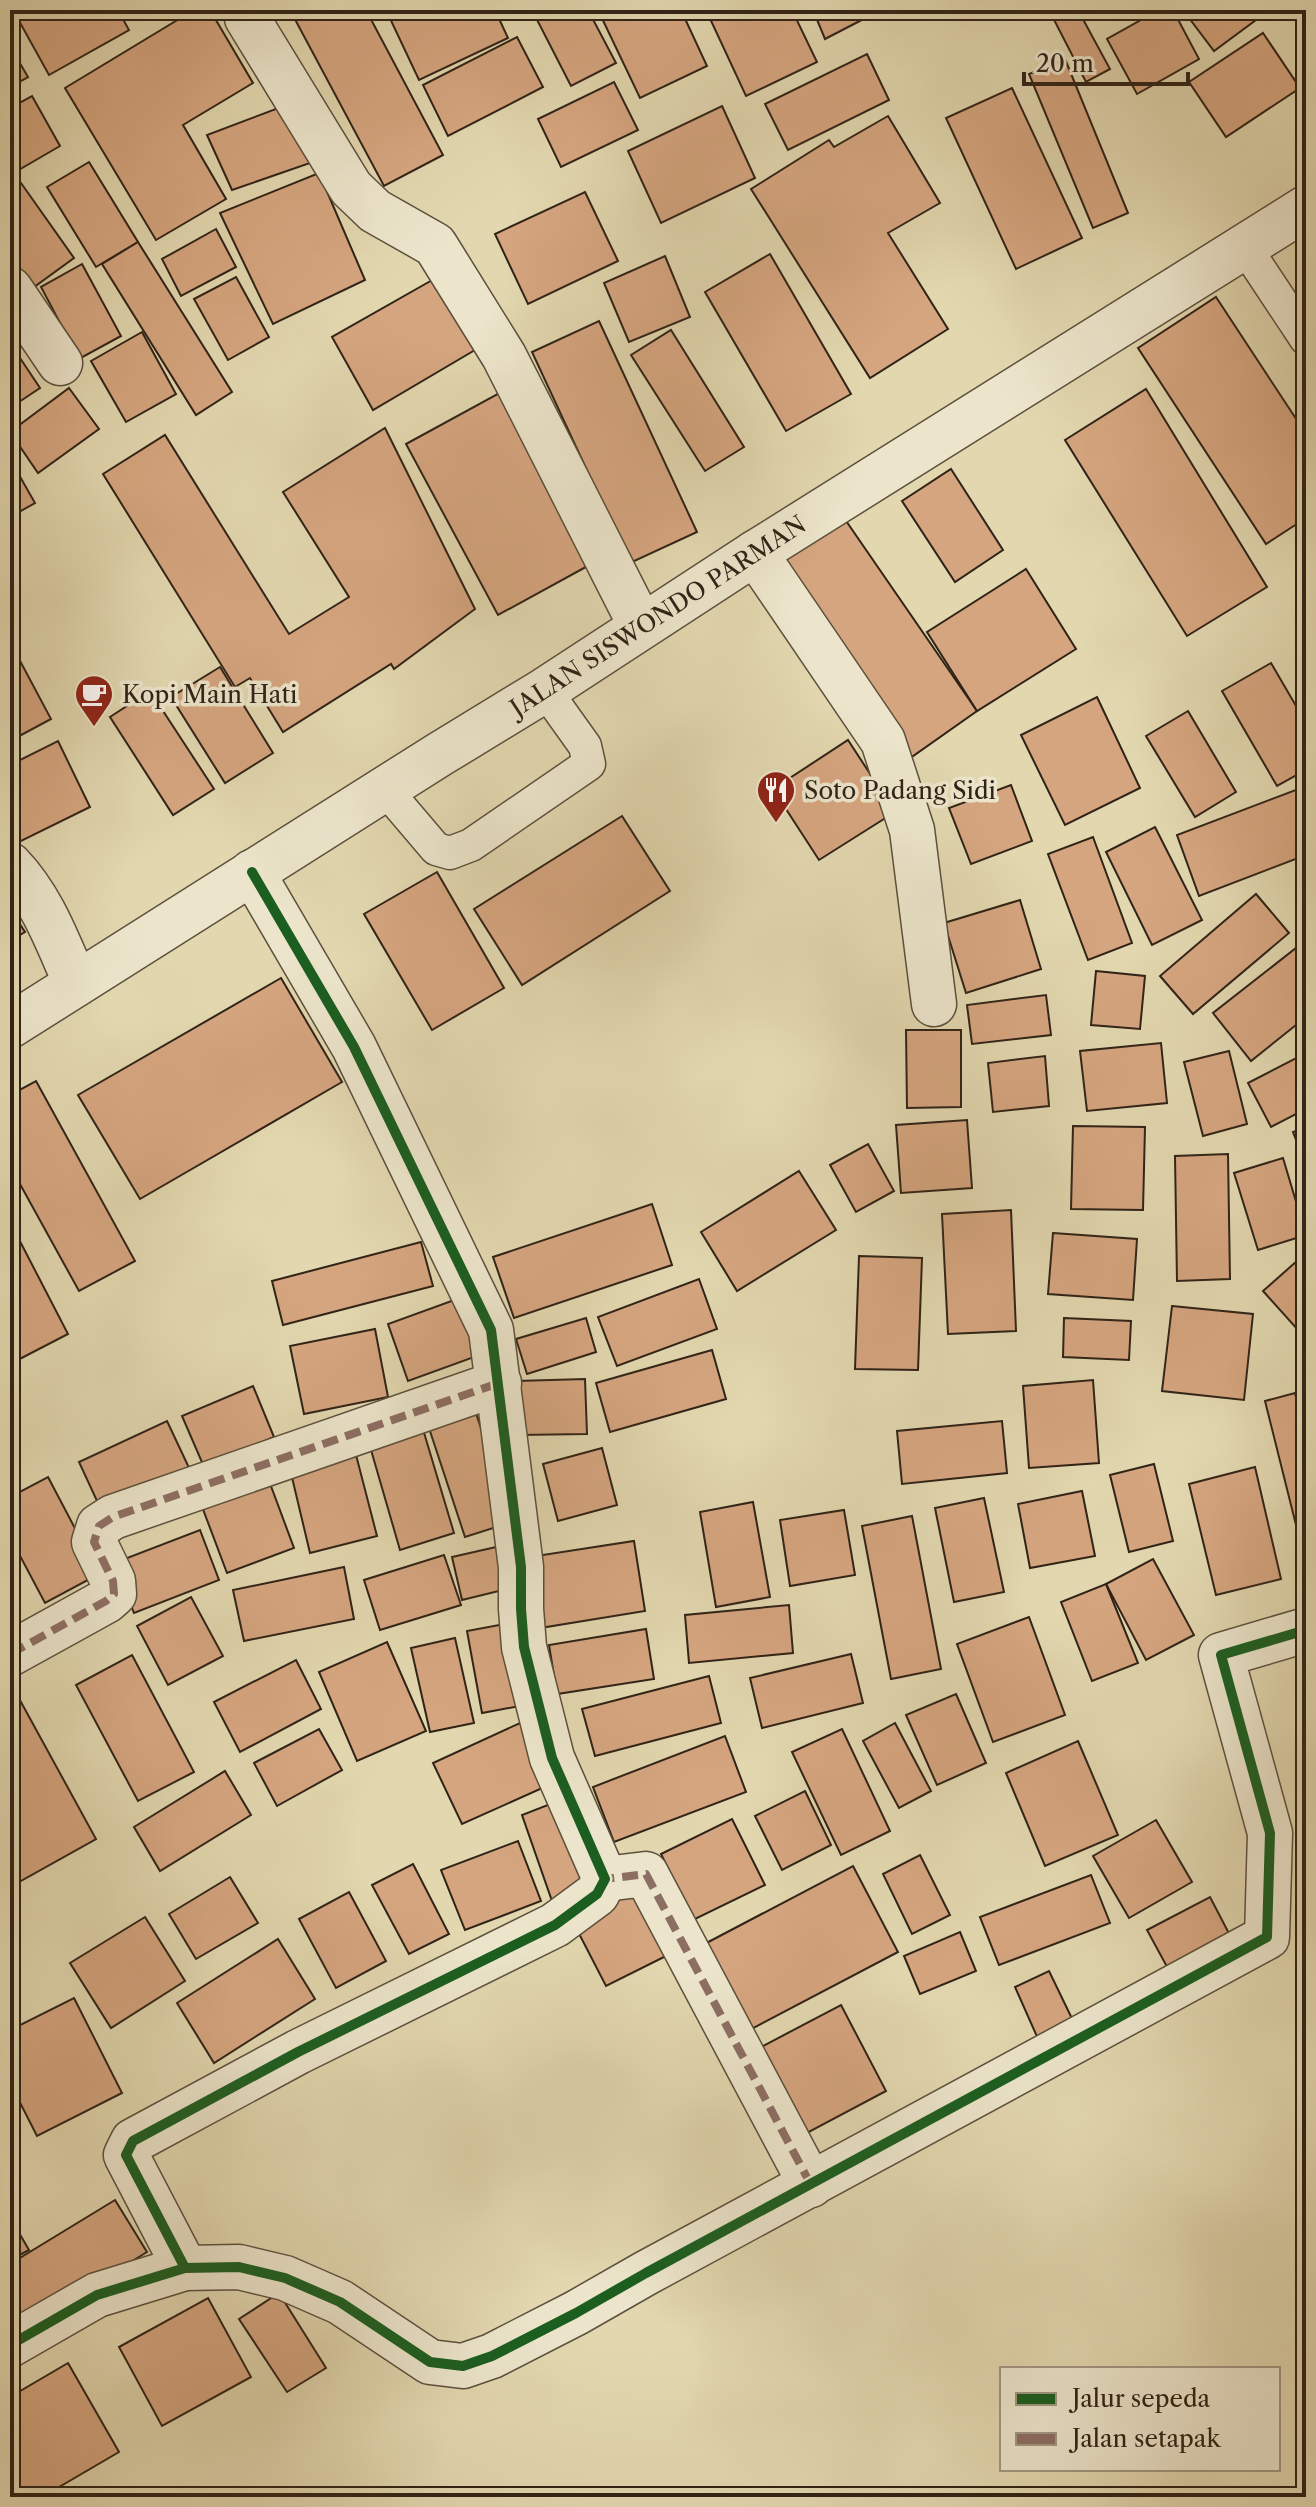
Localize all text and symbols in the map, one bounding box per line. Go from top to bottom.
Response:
scale bar [1024,36,1188,86]
text: 20 m [1036,49,1094,78]
street label: JALAN SISWONDO PARMAN [501,510,811,725]
cafe icon: Kopi Main Hati [73,673,115,728]
place label: Kopi Main Hati [122,680,297,709]
restaurant icon: Soto Padang Sidi [755,769,797,824]
place label: Soto Padang Sidi [804,776,996,805]
legend [1000,2367,1280,2471]
text: Jalur sepeda [1068,2384,1211,2413]
text: Jalan setapak [1068,2424,1222,2453]

